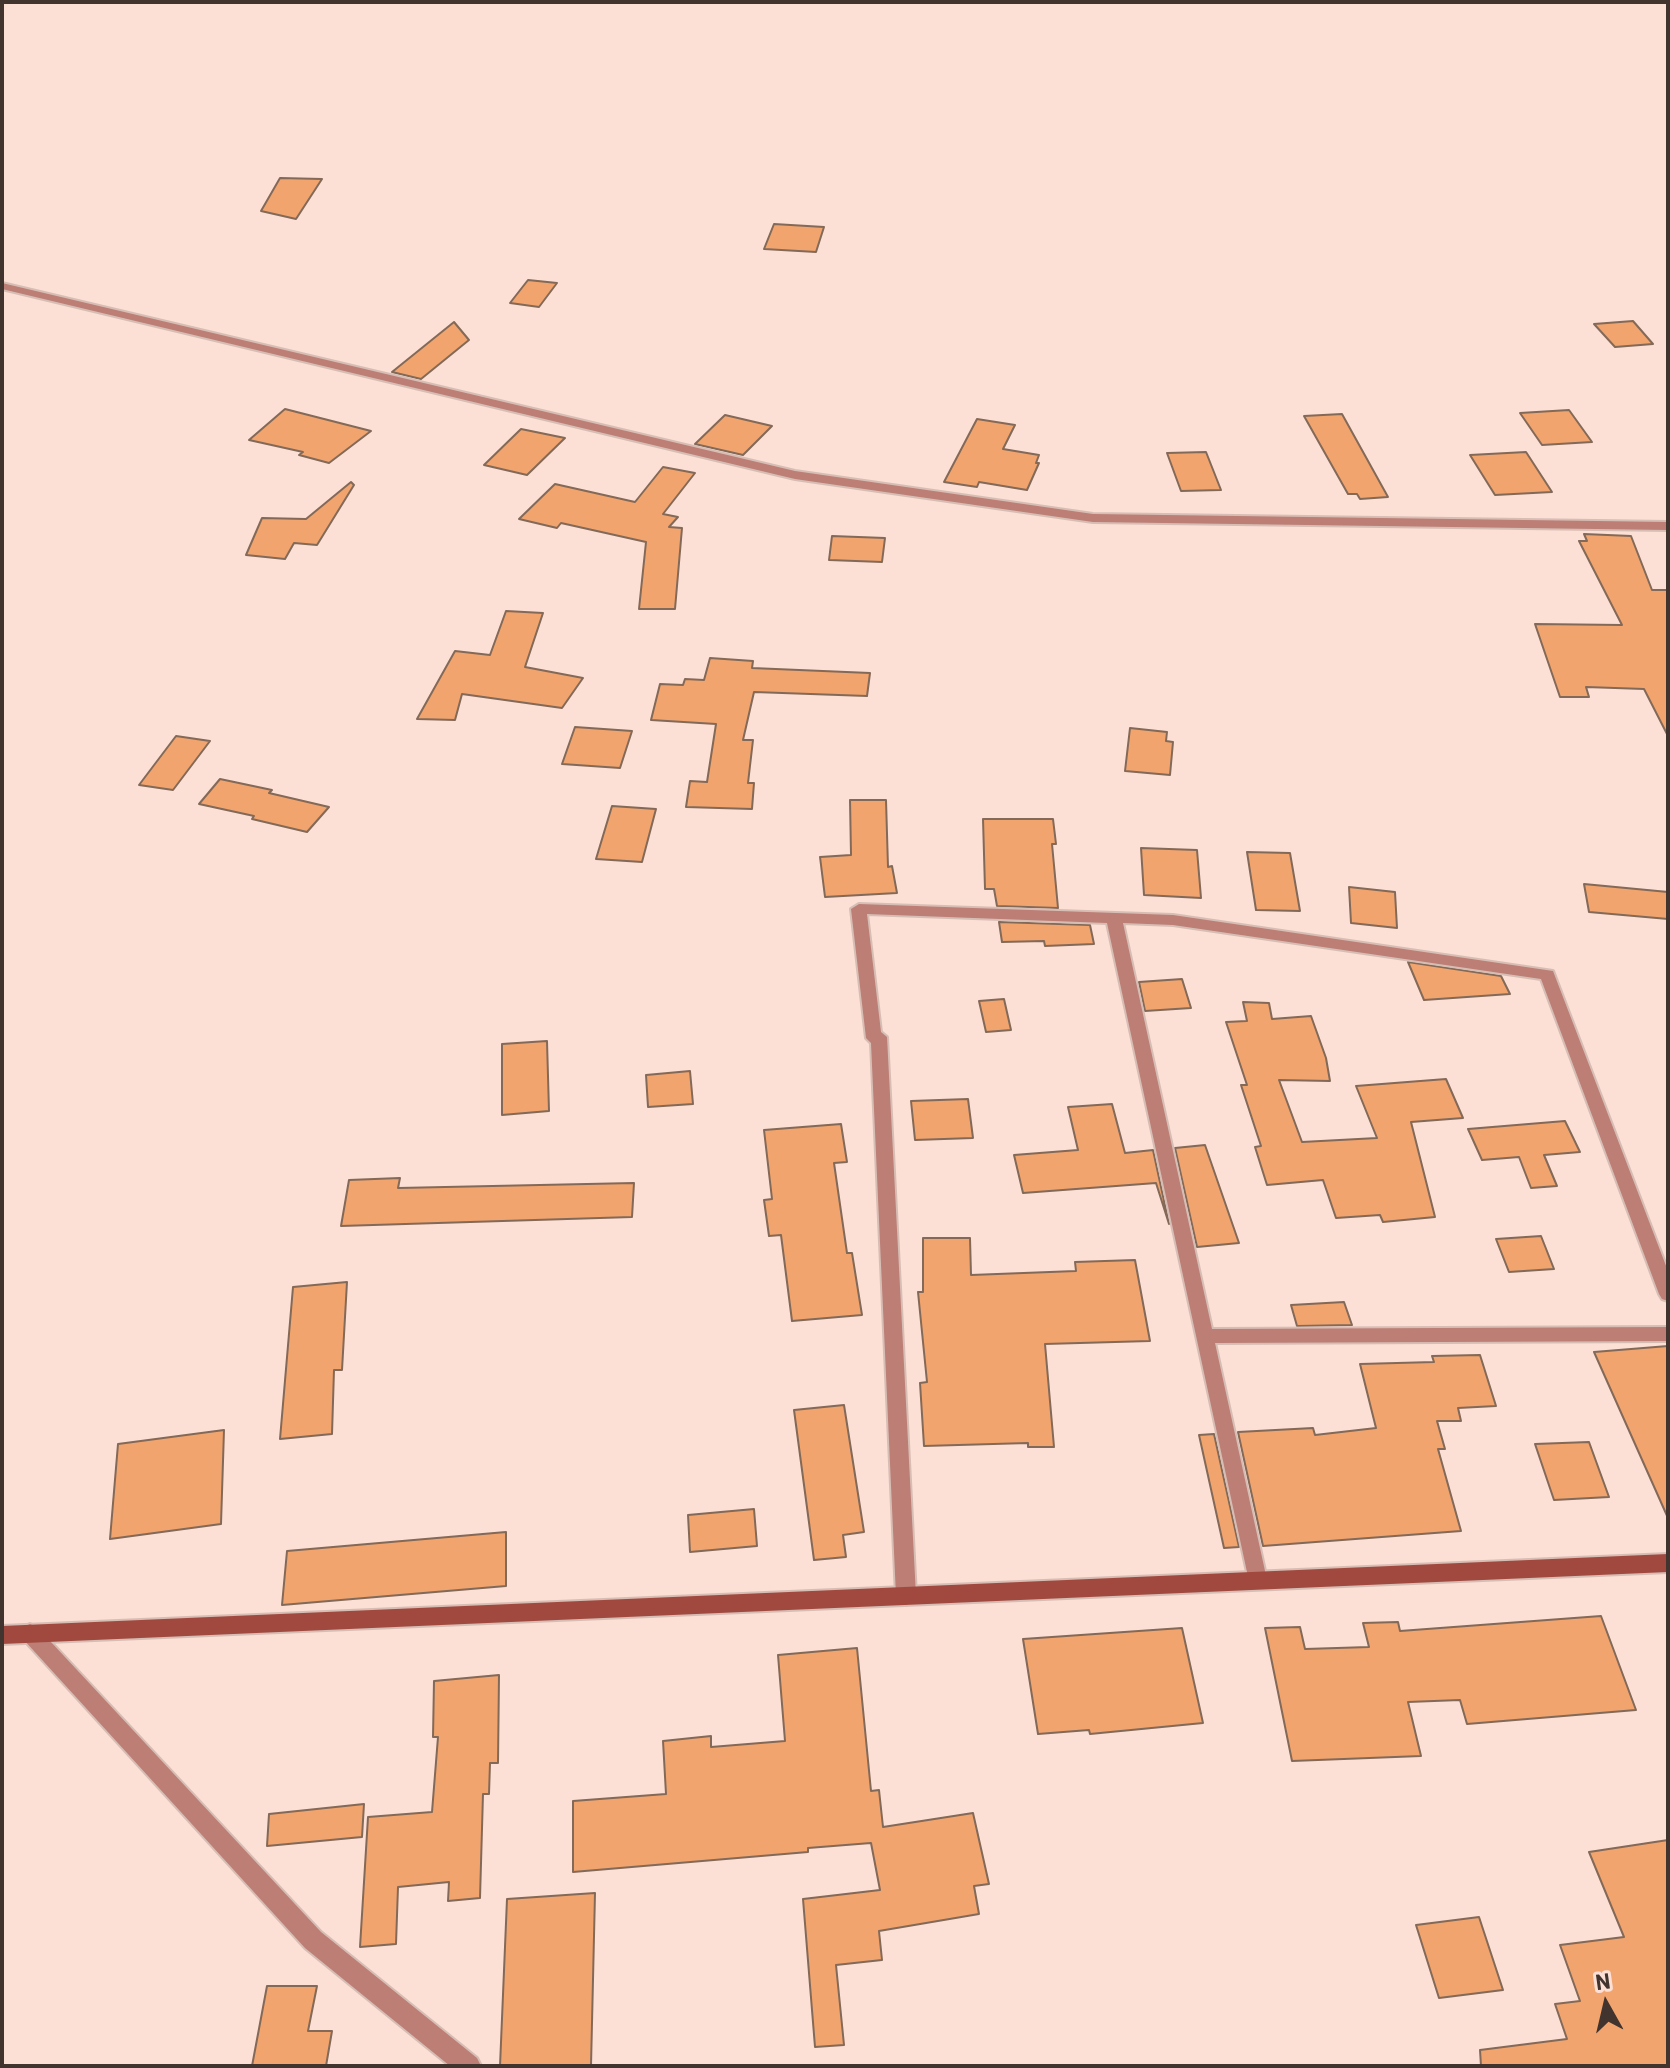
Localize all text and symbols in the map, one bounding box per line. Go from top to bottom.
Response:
north arrow [1566,1964,1646,2044]
text: N [1594,1966,1612,1994]

